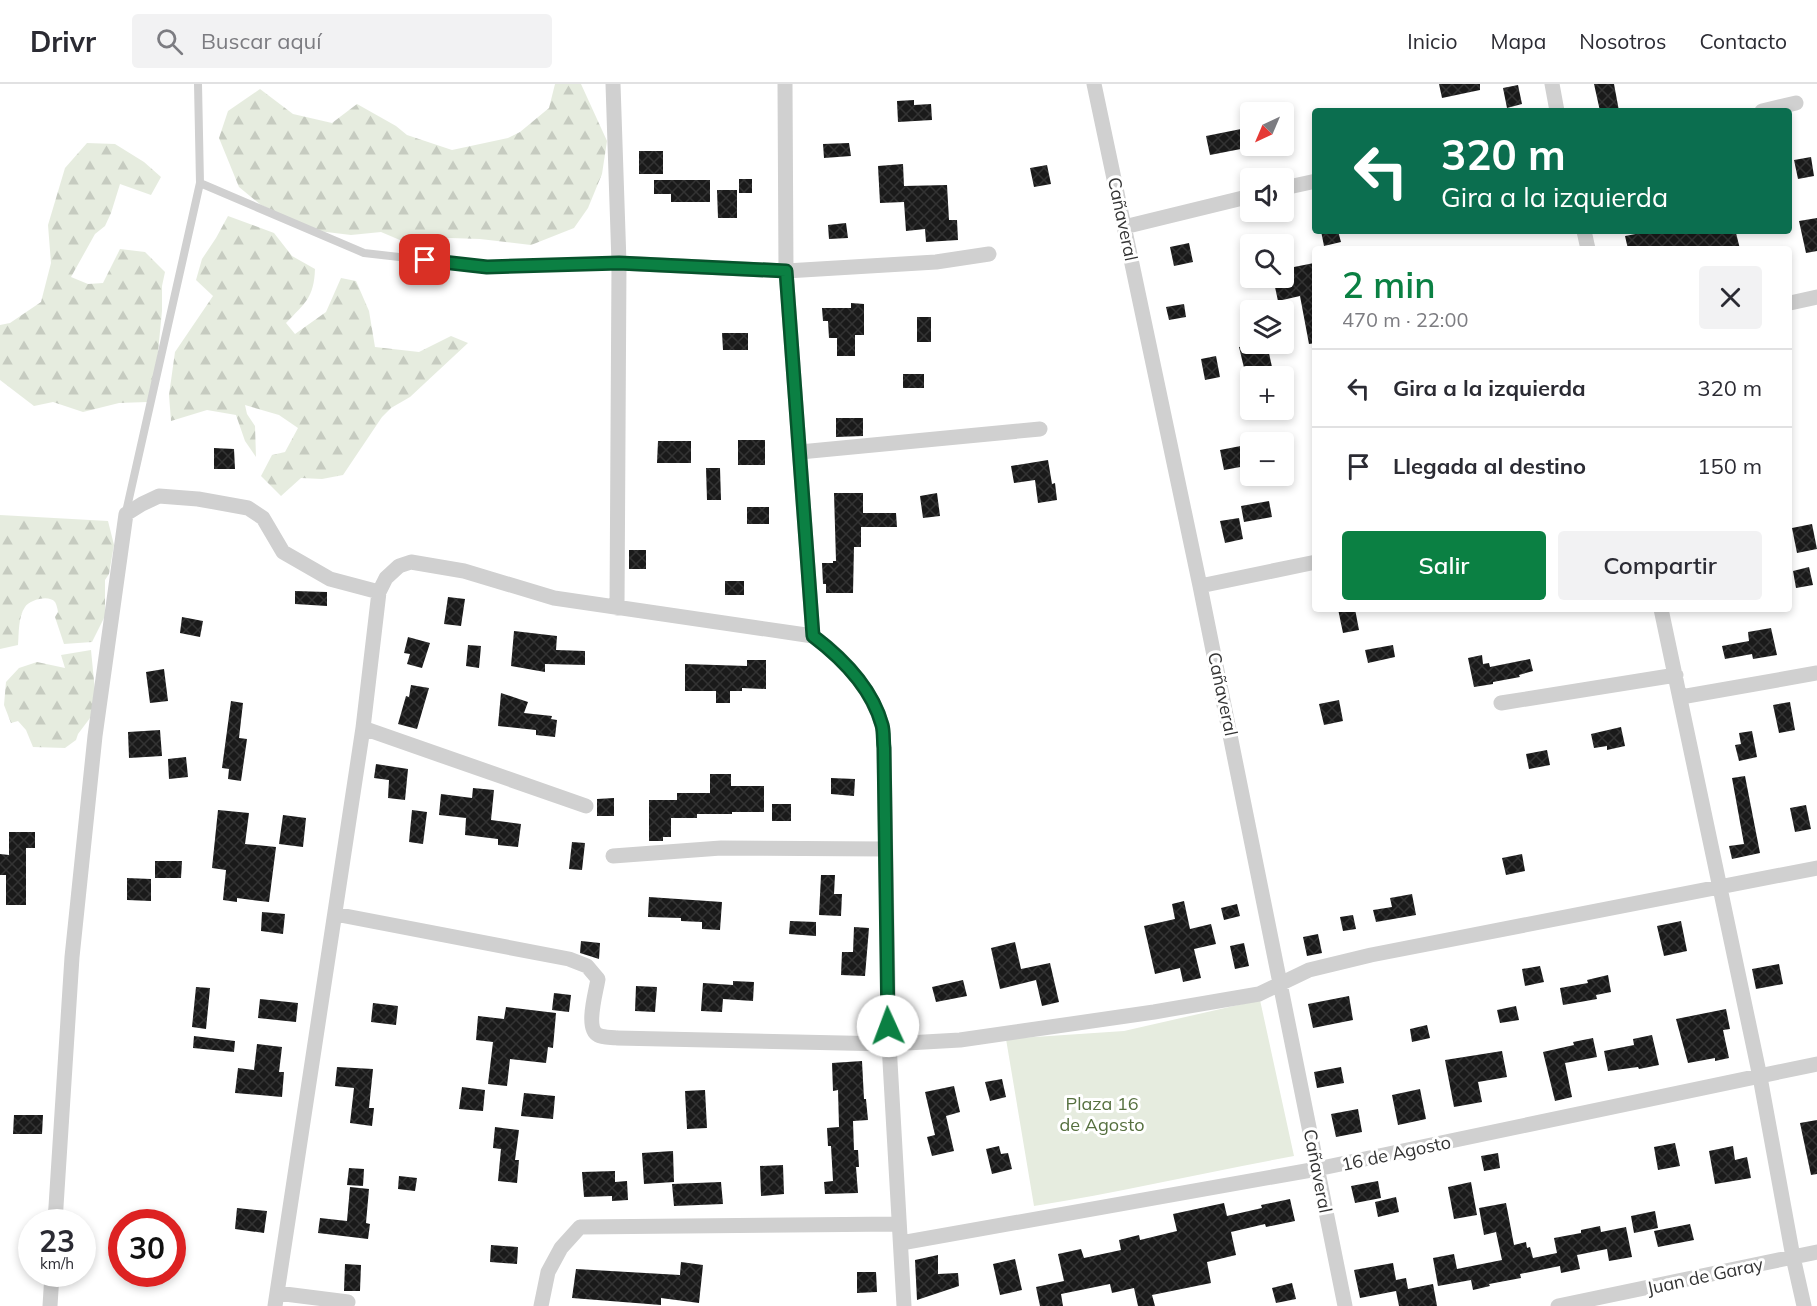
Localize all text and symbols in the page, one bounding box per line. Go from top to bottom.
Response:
search box [132,14,552,68]
text: Drivr [30,24,96,59]
icon: search [153,25,186,58]
text: Buscar aquí [201,27,322,55]
text: Inicio [1407,28,1457,54]
text: Mapa [1490,28,1546,54]
text: Nosotros [1579,28,1666,54]
text: Contacto [1699,28,1787,54]
north arrow [1240,102,1294,156]
map controls [1240,102,1294,486]
text: 320 m [1441,128,1566,181]
icon: left [1342,132,1420,210]
button: sound [1240,168,1294,222]
street label: Cañaveral [1103,175,1143,263]
text: Gira a la izquierda [1441,180,1668,214]
pin [399,234,450,285]
button: search [1240,234,1294,288]
icon: arrive [408,243,441,276]
text: 2 min [1342,262,1436,307]
button: close [1699,266,1762,329]
button: layers [1240,300,1294,354]
text: 470 m · 22:00 [1342,307,1468,332]
button: + [1240,366,1294,420]
icon: left [1342,372,1375,405]
text: Gira a la izquierda [1393,374,1586,402]
text: 320 m [1697,374,1762,402]
button: − [1240,432,1294,486]
icon: arrive [1342,450,1375,483]
text: Llegada al destino [1393,452,1586,480]
text: 150 m [1697,452,1762,480]
button: Salir [1342,531,1546,600]
button: Compartir [1558,531,1762,600]
street label: Cañaveral [1203,650,1243,738]
position arrow [856,994,920,1058]
park label: Plaza 16 de Agosto [1060,1092,1144,1136]
street label: Cañaveral [1299,1127,1337,1215]
street label: 16 de Agosto [1339,1130,1453,1176]
speed limit sign: 30 [108,1209,186,1287]
text: 23 [39,1222,75,1260]
street label: Juan de Garay [1645,1252,1766,1300]
text: km/h [40,1254,74,1273]

